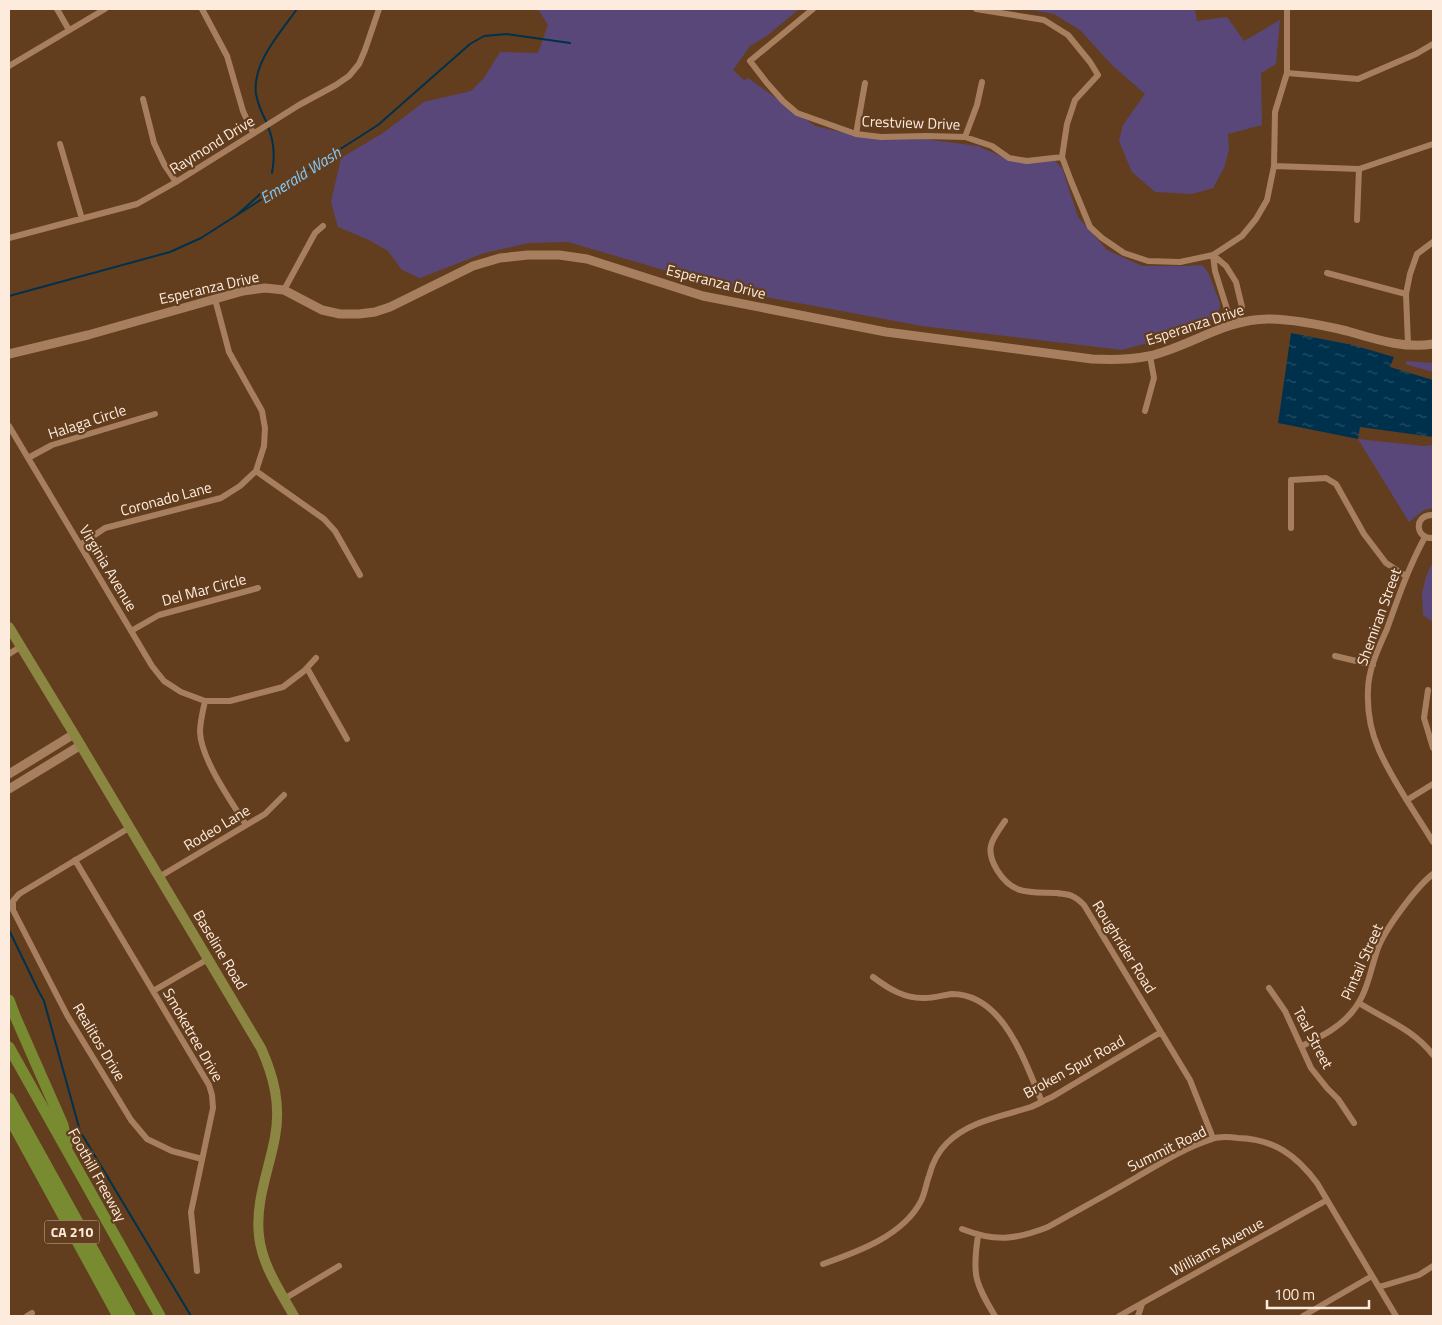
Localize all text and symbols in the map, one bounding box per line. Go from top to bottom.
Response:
street label: Raymond Drive [165,109,259,180]
street label: Crestview Drive [861,109,961,136]
water label: Emerald Wash [255,140,346,209]
street label: Esperanza Drive [664,258,768,305]
street label: Esperanza Drive [157,265,261,310]
street label: Esperanza Drive [1143,298,1247,351]
street label: Halaga Circle [45,398,129,445]
street label: Coronado Lane [118,475,214,522]
street label: Virginia Avenue [74,520,143,615]
street label: Shemiran Street [1350,564,1407,669]
street label: Del Mar Circle [159,567,249,612]
street label: Rodeo Lane [179,799,254,857]
street label: Roughrider Road [1087,896,1162,998]
street label: Baseline Road [188,905,253,994]
street label: Pintail Street [1334,919,1389,1004]
street label: Smoketree Drive [157,984,230,1086]
street label: Realitos Drive [67,998,132,1085]
street label: Teal Street [1288,1003,1340,1073]
street label: Broken Spur Road [1019,1029,1129,1104]
street label: Summit Road [1123,1119,1210,1178]
street label: Foothill Freeway [62,1124,133,1226]
street label: Williams Avenue [1166,1211,1268,1282]
road number: CA 210 [44,1220,100,1244]
scale bar [1267,1278,1370,1310]
text: 100 m [1274,1283,1315,1306]

